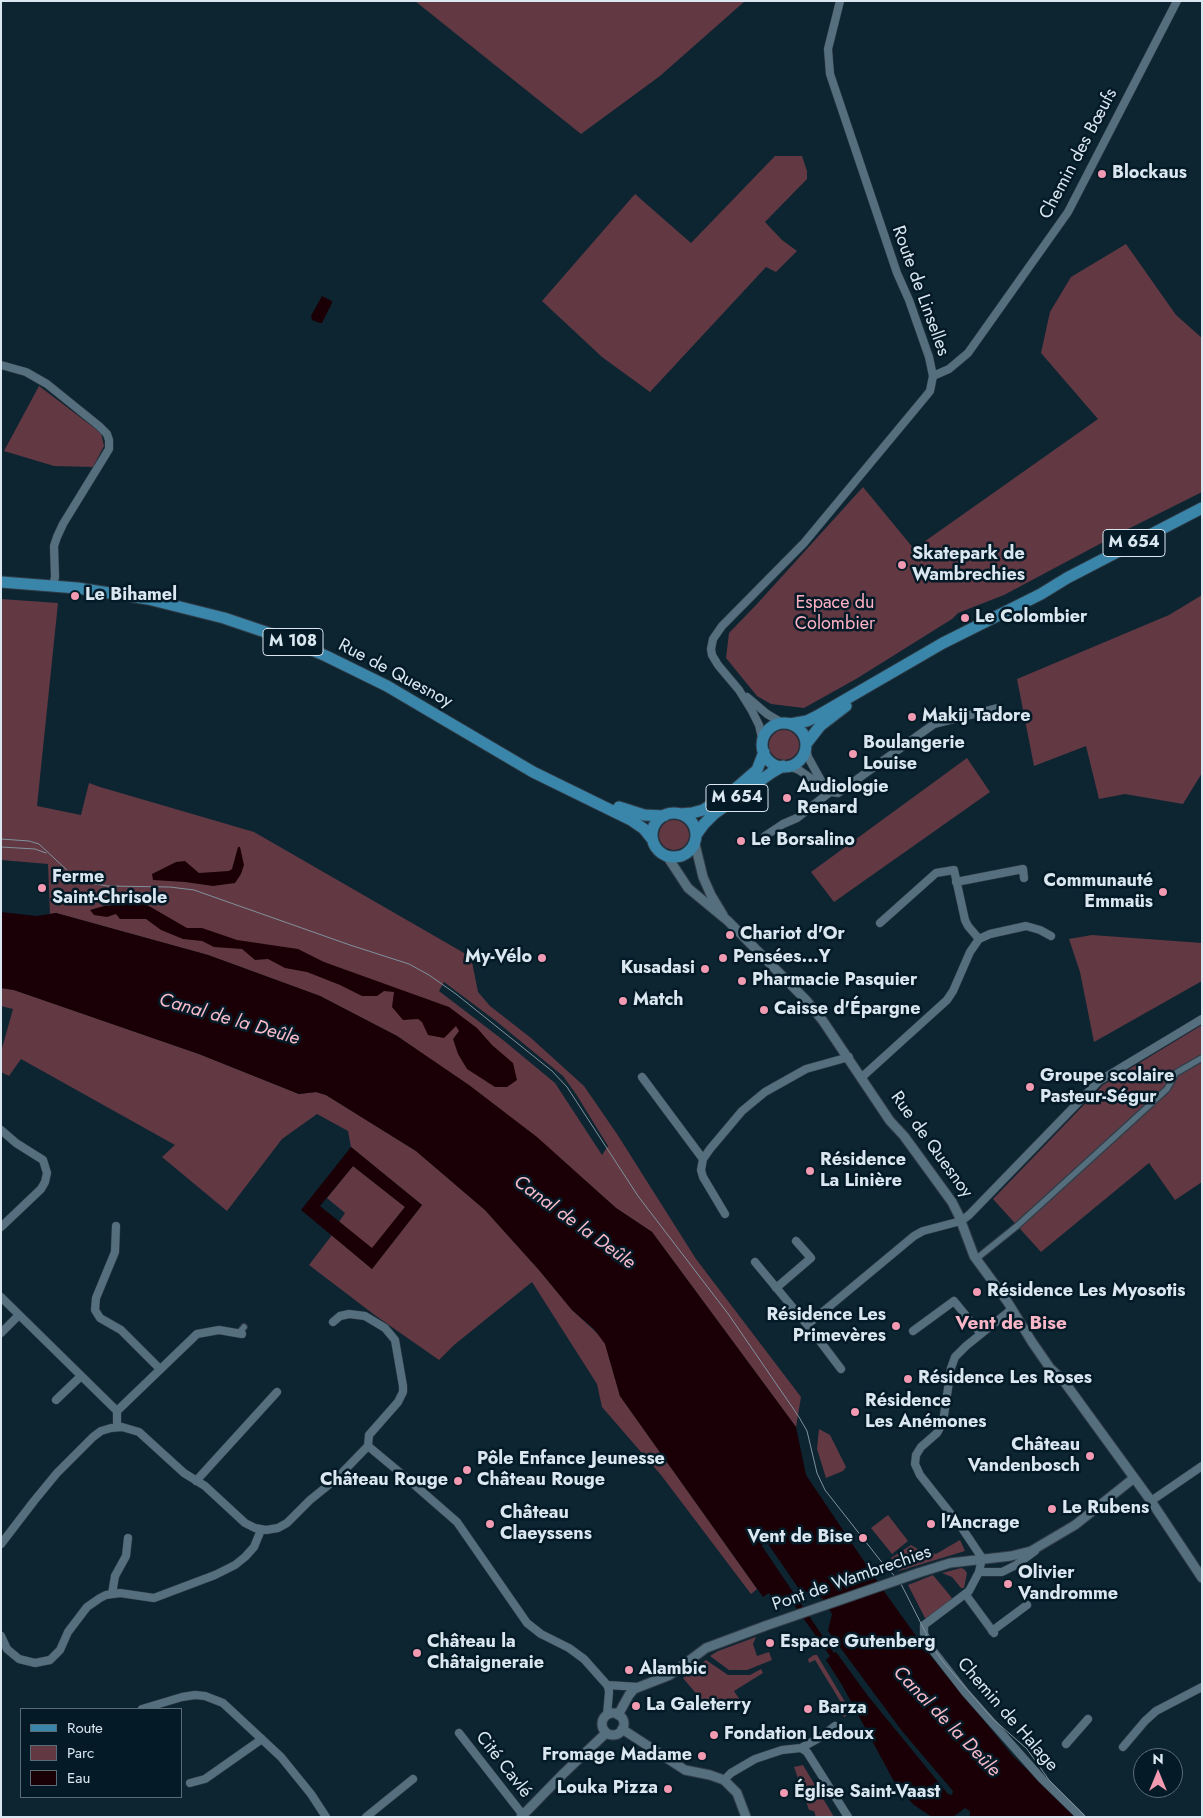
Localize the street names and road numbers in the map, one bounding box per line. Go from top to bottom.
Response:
street label: Chemin des Bœufs [1035,85,1123,223]
street label: Route de Linselles [886,223,954,359]
road number: M 654 [1103,530,1165,556]
road number: M 108 [263,628,323,656]
street label: Rue de Quesnoy [334,635,456,713]
road number: M 654 [706,784,768,811]
street label: Rue de Quesnoy [885,1088,977,1202]
street label: Pont de Wambrechies [770,1542,934,1616]
street label: Chemin de Halage [952,1654,1062,1776]
street label: Cité Cavlé [470,1728,536,1802]

